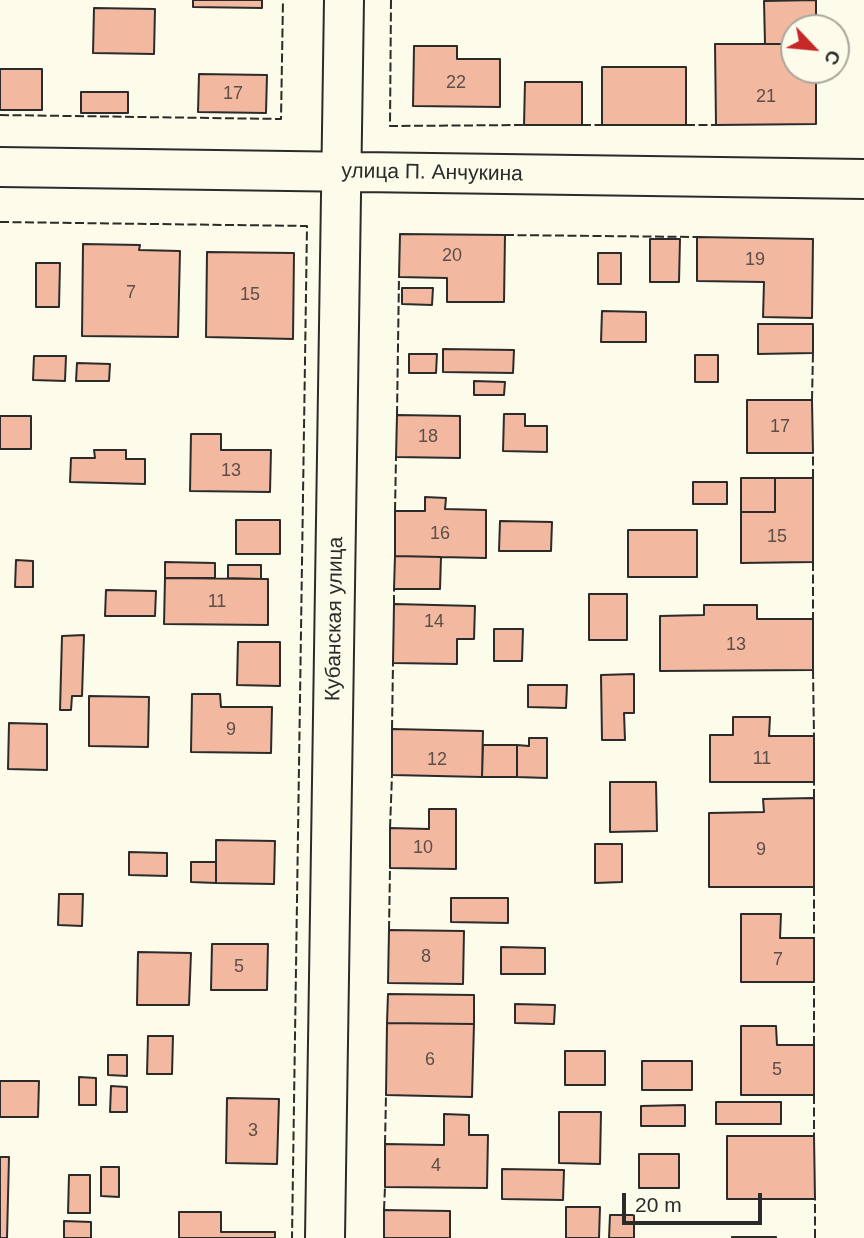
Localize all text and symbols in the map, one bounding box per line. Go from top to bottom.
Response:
north arrow [780,14,850,84]
text: С [820,47,845,68]
house number: 22 [446,72,466,94]
house number: 17 [223,83,243,105]
house number: 21 [756,86,776,108]
street label: улица П. Анчукина [341,159,523,187]
house number: 20 [442,245,462,267]
house number: 19 [745,249,765,271]
house number: 7 [126,282,136,304]
house number: 15 [240,284,260,306]
house number: 17 [770,416,790,438]
house number: 18 [418,426,438,448]
house number: 13 [221,460,241,482]
house number: 16 [430,523,450,545]
house number: 15 [767,526,787,548]
street label: Кубанская улица [321,537,349,701]
house number: 11 [208,591,226,613]
house number: 14 [424,611,444,633]
house number: 13 [726,634,746,656]
house number: 9 [226,719,236,741]
house number: 11 [753,748,771,770]
house number: 12 [427,749,447,771]
house number: 10 [413,837,433,859]
house number: 9 [756,839,766,861]
house number: 8 [421,946,431,968]
house number: 7 [773,949,783,971]
house number: 5 [234,956,244,978]
house number: 6 [425,1049,435,1071]
house number: 5 [772,1059,782,1081]
house number: 3 [248,1120,258,1142]
house number: 4 [431,1155,441,1177]
scale bar [626,1178,766,1222]
text: 20 m [635,1193,682,1216]

